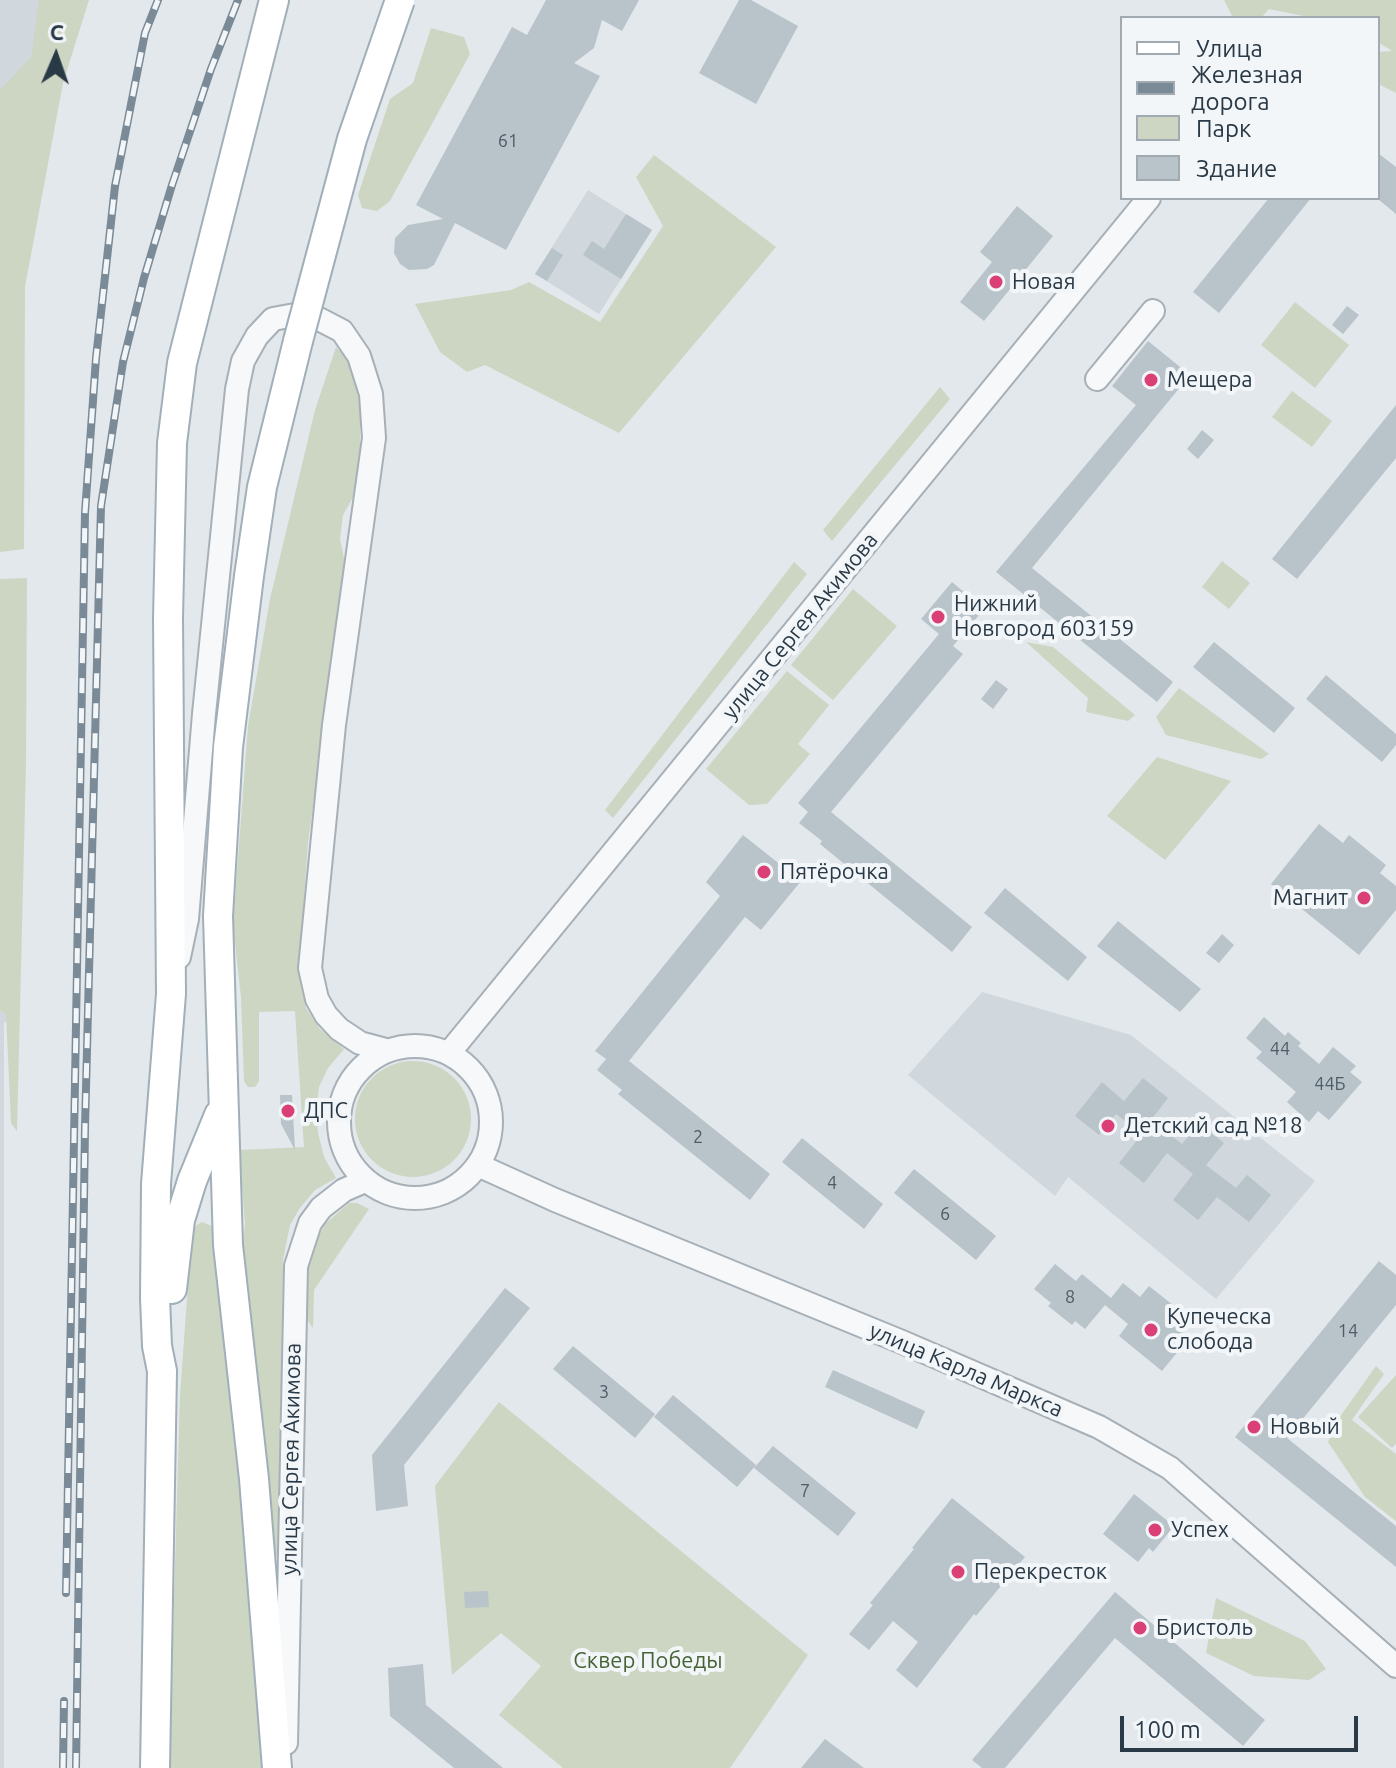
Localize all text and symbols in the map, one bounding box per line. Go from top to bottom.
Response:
north arrow [16,16,96,96]
legend [1120,16,1380,200]
text: С [49,19,64,44]
text: Улица [1196,35,1263,62]
text: Железная дорога [1191,61,1303,115]
text: Парк [1196,115,1251,142]
house number: 61 [498,130,518,152]
text: Здание [1196,155,1277,182]
place label: Новая [1012,269,1075,295]
marker: Новая [987,273,1005,291]
place label: Мещера [1167,367,1253,393]
marker: Мещера [1142,371,1160,389]
street label: улица Сергея Акимова [717,527,883,725]
place label: Нижний Новгород 603159 [954,591,1134,642]
marker: Нижний Новгород 603159 [929,608,947,626]
place label: Пятёрочка [780,859,889,885]
marker: Пятёрочка [755,863,773,881]
place label: Магнит [1273,885,1348,911]
marker: Магнит [1355,889,1373,907]
house number: 44 [1270,1038,1290,1060]
house number: 44Б [1314,1073,1346,1095]
place label: ДПС [304,1098,348,1124]
marker: ДПС [279,1102,297,1120]
place label: Детский сад №18 [1124,1113,1302,1139]
marker: Детский сад №18 [1099,1117,1117,1135]
house number: 2 [693,1126,703,1148]
house number: 4 [827,1172,837,1194]
house number: 6 [940,1203,950,1225]
house number: 8 [1065,1286,1075,1308]
place label: Купеческа слобода [1167,1304,1271,1356]
street label: улица Карла Маркса [865,1317,1067,1423]
house number: 14 [1338,1320,1358,1342]
marker: Купеческа слобода [1142,1321,1160,1339]
street label: улица Сергея Акимова [276,1342,306,1576]
house number: 3 [599,1381,609,1403]
place label: Новый [1270,1414,1340,1440]
marker: Новый [1245,1418,1263,1436]
house number: 7 [800,1480,810,1502]
place label: Успех [1171,1517,1229,1543]
marker: Успех [1146,1521,1164,1539]
place label: Перекресток [974,1559,1107,1585]
marker: Перекресток [949,1563,967,1581]
place label: Бристоль [1156,1615,1253,1641]
marker: Бристоль [1131,1619,1149,1637]
park label: Сквер Победы [573,1648,723,1674]
scale bar [1124,1700,1362,1750]
text: 100 m [1134,1716,1201,1743]

